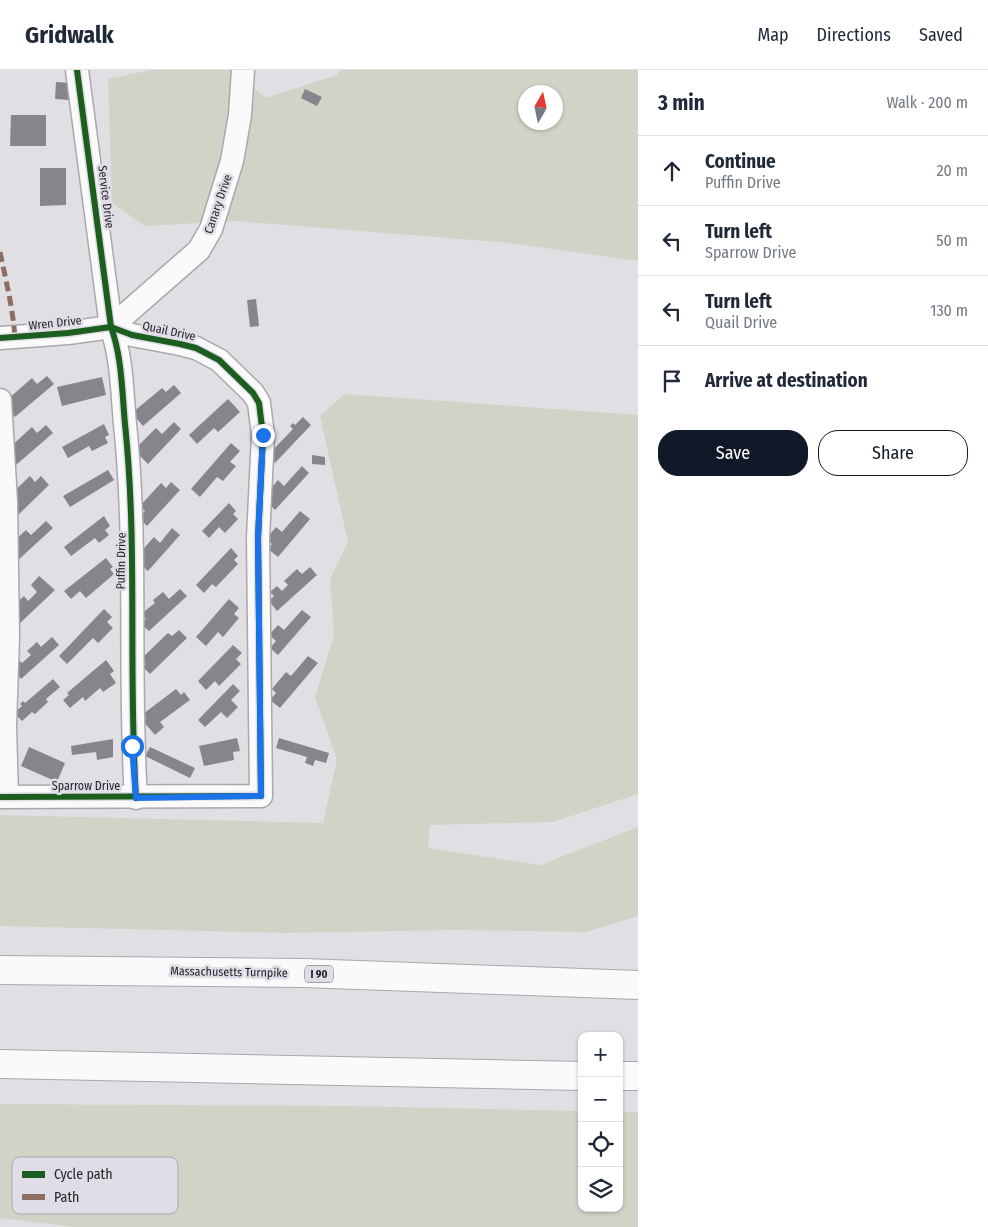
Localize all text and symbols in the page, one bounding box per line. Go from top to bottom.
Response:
text: Gridwalk [25,21,114,49]
text: Map [757,24,789,46]
text: Directions [817,24,891,46]
text: Saved [919,24,963,46]
north arrow [518,85,563,130]
text: 3 min [658,90,705,116]
text: Walk · 200 m [886,93,968,112]
text: Continue [705,150,776,173]
icon: ahead [658,157,686,185]
text: 20 m [937,161,968,180]
street label: Service Drive [95,165,117,229]
street label: Canary Drive [201,172,235,236]
text: Puffin Drive [705,173,781,192]
text: Turn left [705,220,772,243]
icon: left [658,227,686,255]
text: 50 m [936,231,968,250]
text: Sparrow Drive [705,243,796,262]
text: Turn left [705,290,772,313]
icon: left [658,297,686,325]
text: 130 m [930,301,968,320]
street label: Wren Drive [28,313,82,333]
text: Quail Drive [705,313,777,332]
street label: Quail Drive [141,319,197,343]
icon: arrive [658,367,686,395]
text: Arrive at destination [705,369,868,392]
route end [252,424,275,447]
button: Save [658,430,808,476]
button: Share [818,430,968,476]
street label: Puffin Drive [114,532,128,590]
route start [121,735,144,758]
street label: Sparrow Drive [52,779,120,793]
street label: Massachusetts Turnpike [170,964,288,980]
road number: I 90 [305,966,333,982]
map controls [578,1032,623,1212]
button: + [578,1032,623,1077]
button: − [578,1077,623,1122]
button: locate [578,1122,623,1167]
legend [12,1157,178,1214]
text: Cycle path [54,1166,113,1183]
button: layers [578,1167,623,1212]
text: Path [54,1189,79,1206]

